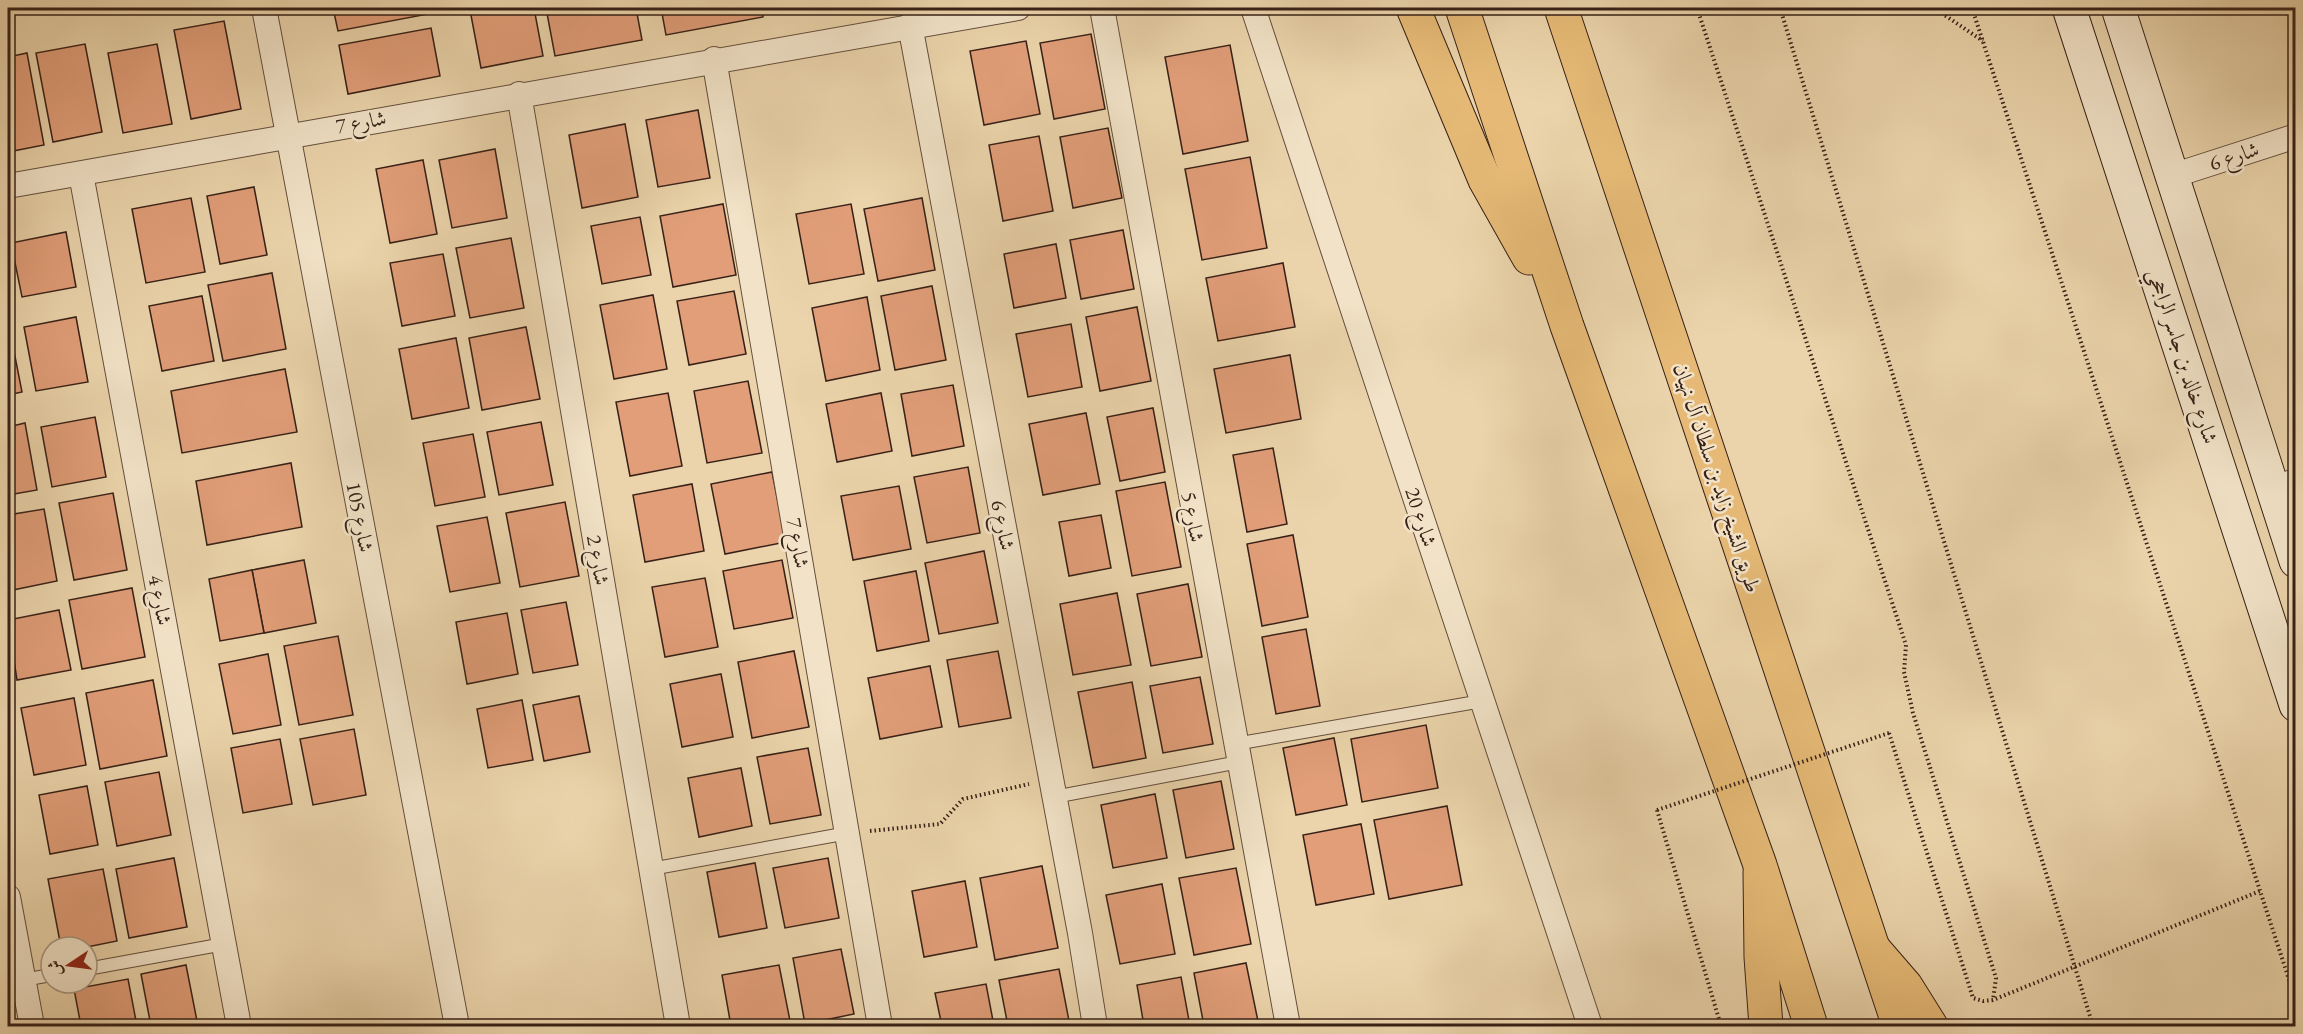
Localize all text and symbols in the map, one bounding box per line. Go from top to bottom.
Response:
street label: شارع 7 [334,104,389,144]
street label: شارع 6 [2206,135,2264,181]
street label: شارع خالد بن جاسر الراجحي [2136,265,2225,449]
street label: طريق الشيخ زايد بن سلطان آل نهيان [1662,360,1767,598]
street label: شارع 105 [336,480,381,555]
street label: شارع 20 [1394,484,1444,551]
street label: شارع 5 [1171,490,1211,545]
street label: شارع 6 [980,497,1022,553]
street label: شارع 7 [776,516,816,571]
street label: شارع 2 [576,533,616,588]
street label: شارع 4 [137,572,179,628]
north arrow [39,935,99,995]
text: ش [43,958,67,978]

